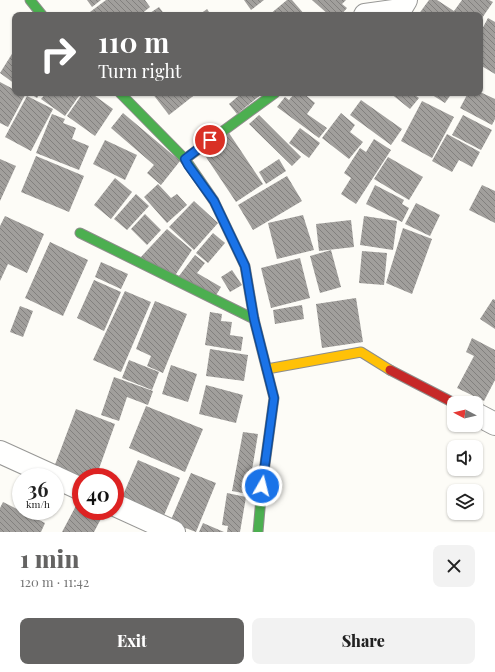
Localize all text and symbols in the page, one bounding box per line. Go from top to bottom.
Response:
text: 110 m [98,23,169,60]
icon: right [32,28,84,80]
text: Turn right [98,59,181,83]
pin [193,123,227,157]
icon: arrive [199,129,221,151]
north arrow [447,396,483,432]
map controls [447,396,483,520]
button: sound [447,440,483,476]
position arrow [241,465,283,507]
speed limit sign: 40 [72,468,124,520]
text: 36 [28,475,48,502]
button: layers [447,484,483,520]
text: km/h [26,497,50,511]
text: 1 min [20,542,79,574]
button: close [433,545,475,587]
text: 120 m · 11:42 [20,573,89,590]
button: Exit [20,618,244,664]
button: Share [252,618,475,664]

